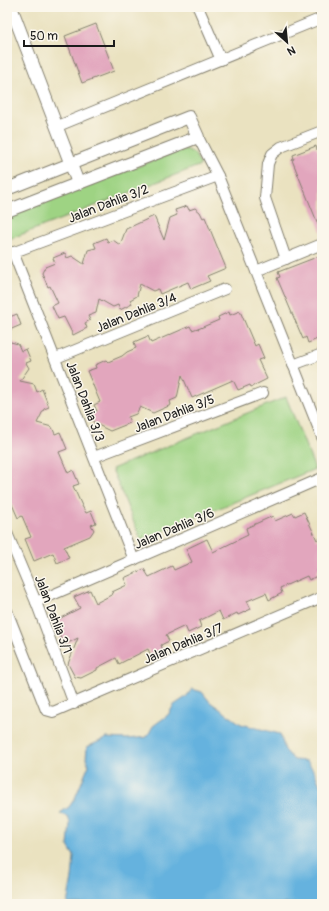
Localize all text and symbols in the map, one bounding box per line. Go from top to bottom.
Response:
scale bar [24,22,114,48]
north arrow [267,22,307,62]
text: 50 m [30,29,58,44]
text: N [285,43,298,58]
street label: Jalan Dahlia 3/2 [66,181,151,227]
street label: Jalan Dahlia 3/4 [94,289,179,336]
street label: Jalan Dahlia 3/3 [62,359,108,444]
street label: Jalan Dahlia 3/5 [132,391,217,437]
street label: Jalan Dahlia 3/6 [132,505,217,553]
street label: Jalan Dahlia 3/1 [31,573,75,656]
street label: Jalan Dahlia 3/7 [141,620,226,668]

